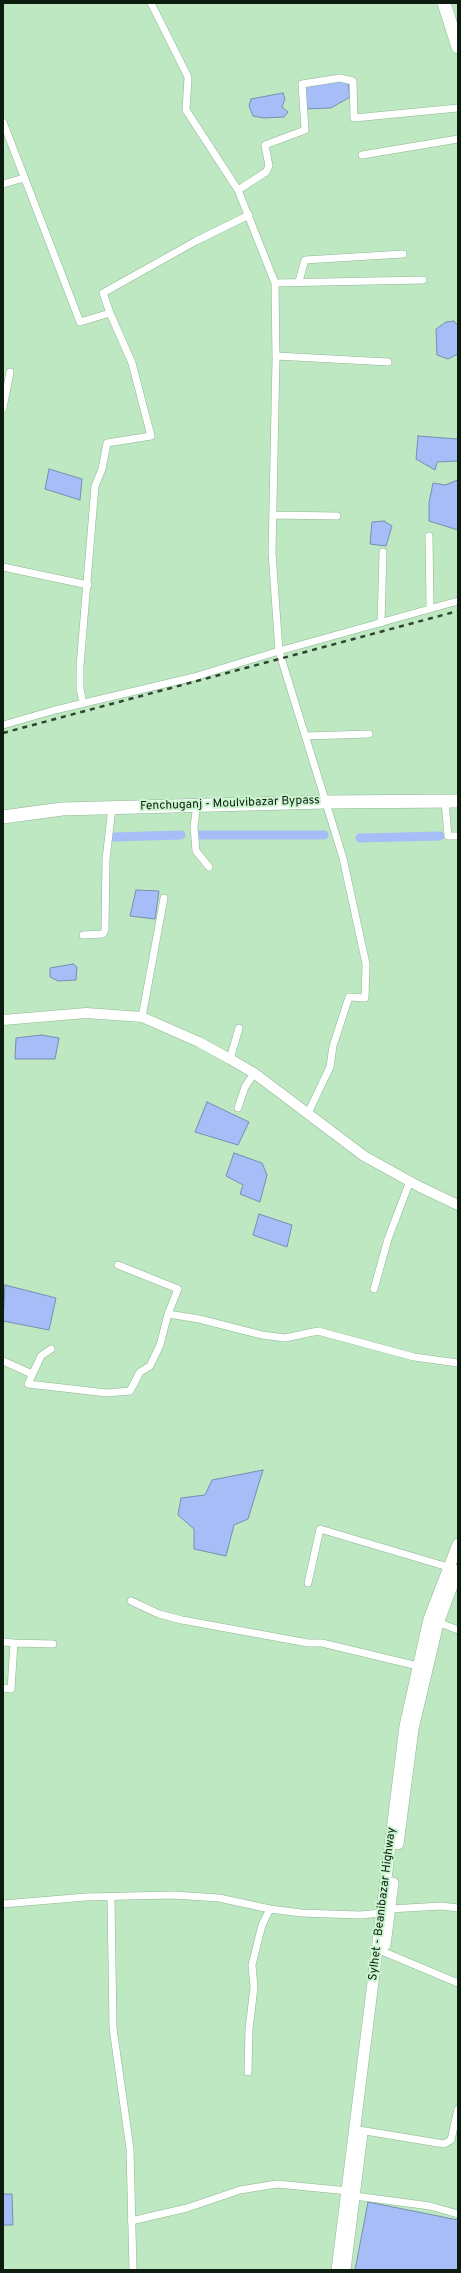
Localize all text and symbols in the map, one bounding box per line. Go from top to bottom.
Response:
street label: Fenchuganj - Moulvibazar Bypass [140,794,320,814]
street label: Sylhet - Beanibazar Highway [366,1826,400,1982]

